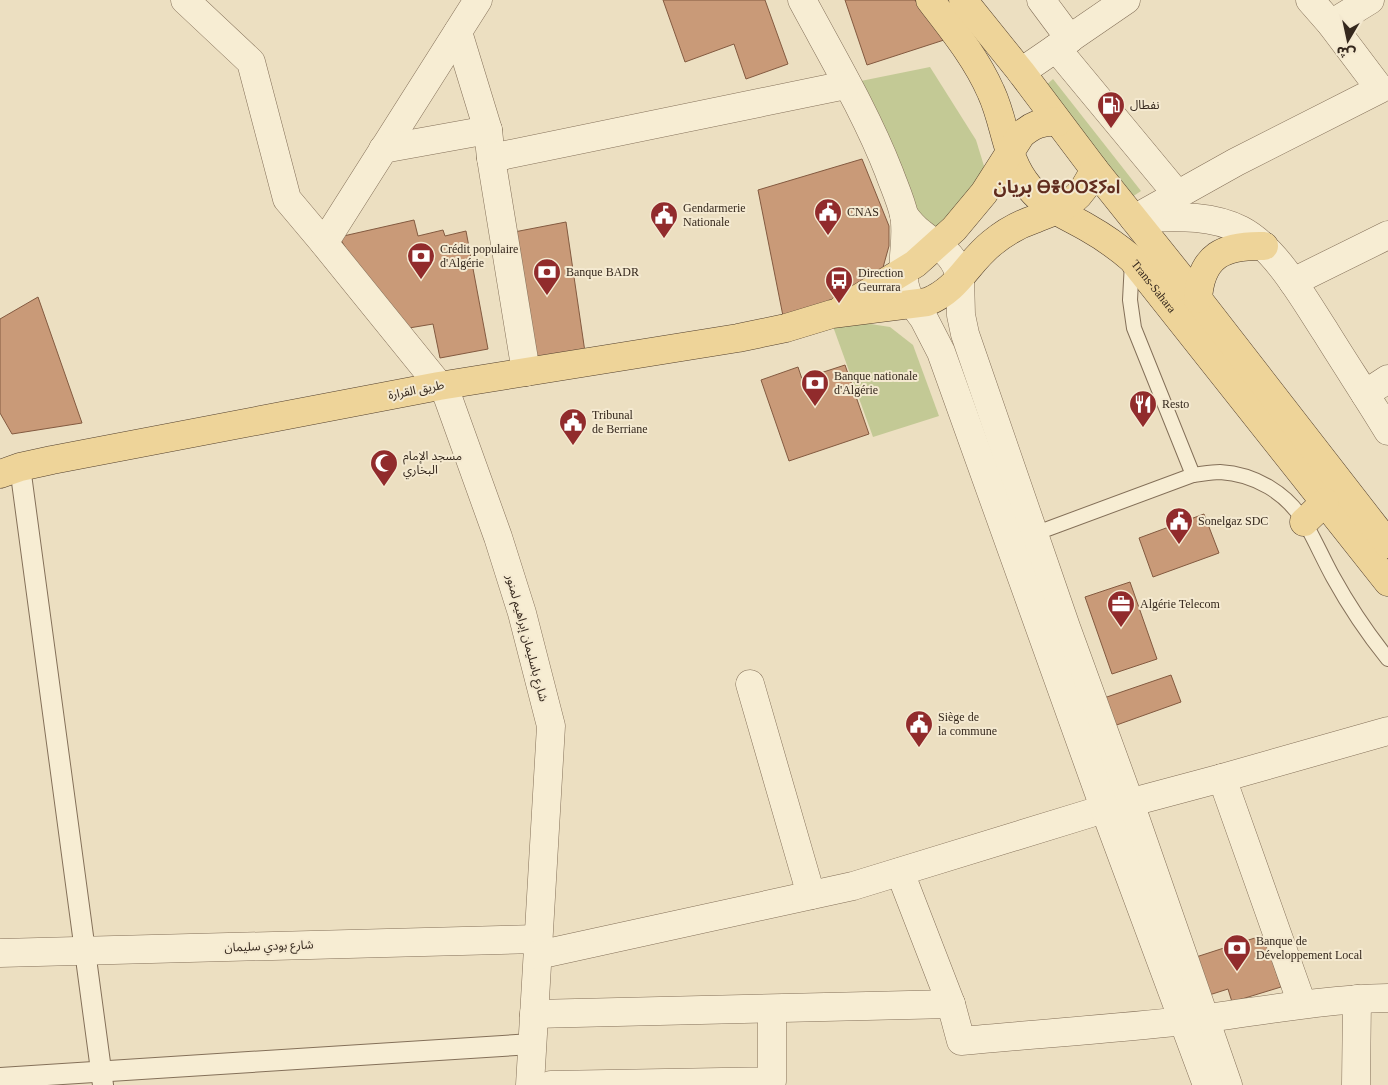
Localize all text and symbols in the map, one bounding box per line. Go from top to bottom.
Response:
north arrow [1323,15,1373,65]
text: ش [1335,43,1357,61]
fuel station icon: نفطال [1096,90,1126,129]
place label: نفطال [1130,98,1160,112]
district label: بريان ⴱⴻⵔⵔⵉⵢⴰⵏ [993,177,1121,198]
public building icon: CNAS [813,197,843,236]
public building icon: Gendarmerie Nationale [649,200,679,239]
place label: Gendarmerie Nationale [683,201,746,229]
place label: CNAS [847,205,879,219]
bank icon: Crédit populaire d'Algérie [406,241,436,280]
place label: Crédit populaire d'Algérie [440,242,518,270]
bank icon: Banque BADR [532,257,562,296]
street label: Trans-Sahara [1128,257,1179,316]
place label: Banque BADR [566,265,639,279]
bus stop icon: Direction Geurrara [824,265,854,304]
place label: Direction Geurrara [858,266,903,294]
bank icon: Banque nationale d'Algérie [800,368,830,407]
place label: Banque nationale d'Algérie [834,369,918,397]
street label: طريق القرارة [387,378,445,403]
restaurant icon: Resto [1128,389,1158,428]
place label: Resto [1162,397,1189,411]
public building icon: Tribunal de Berriane [558,407,588,446]
place label: Tribunal de Berriane [592,408,648,436]
mosque icon: مسجد الإمام البخاري [369,448,399,487]
place label: مسجد الإمام البخاري [403,449,462,480]
public building icon: Sonelgaz SDC [1164,506,1194,545]
place label: Sonelgaz SDC [1198,514,1268,528]
street label: شارع باسليمان إبراهيم لمنور [501,572,551,704]
office icon: Algérie Telecom [1106,589,1136,628]
place label: Algérie Telecom [1140,597,1221,611]
public building icon: Siège de la commune [904,709,934,748]
place label: Siège de la commune [938,710,997,738]
bank icon: Banque de Développement Local [1222,933,1252,972]
place label: Banque de Développement Local [1256,934,1363,962]
street label: شارع بودي سليمان [224,937,314,957]

